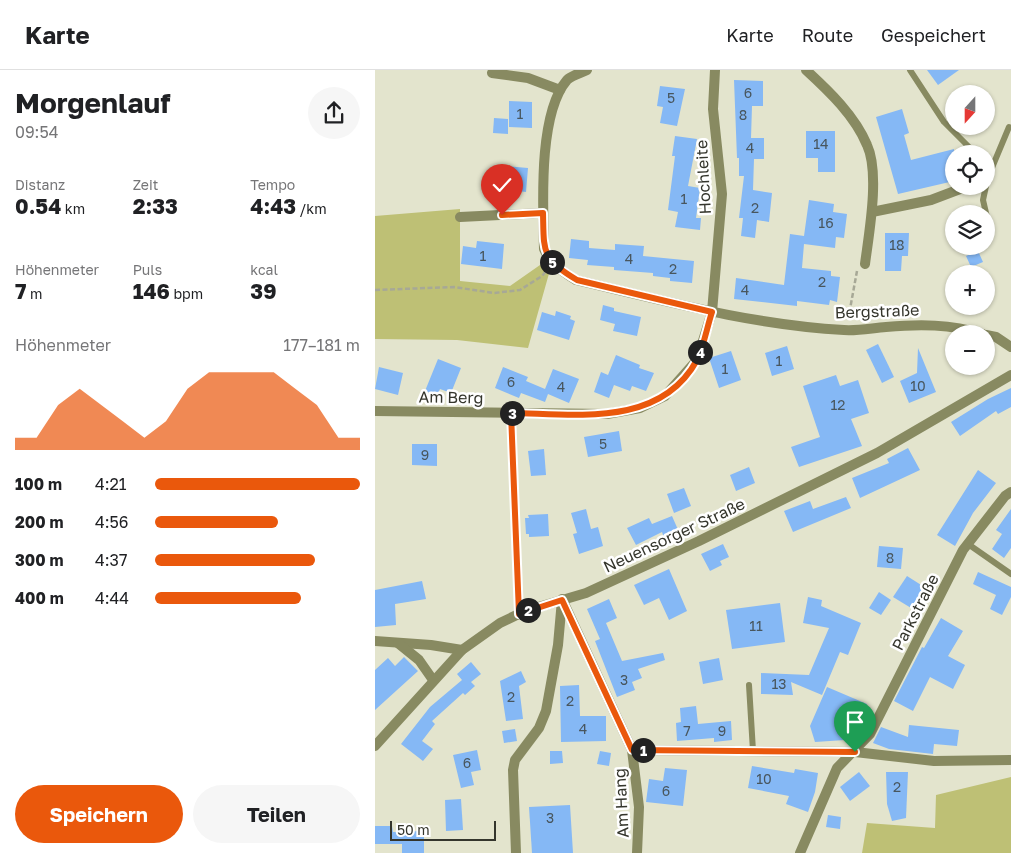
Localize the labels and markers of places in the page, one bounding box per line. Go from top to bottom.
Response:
pin [481,164,523,215]
pin: 5 [539,250,565,274]
pin: 4 [687,340,713,364]
pin: 3 [499,400,525,426]
pin: 2 [515,598,541,622]
pin [834,701,876,752]
pin: 1 [631,738,655,762]

